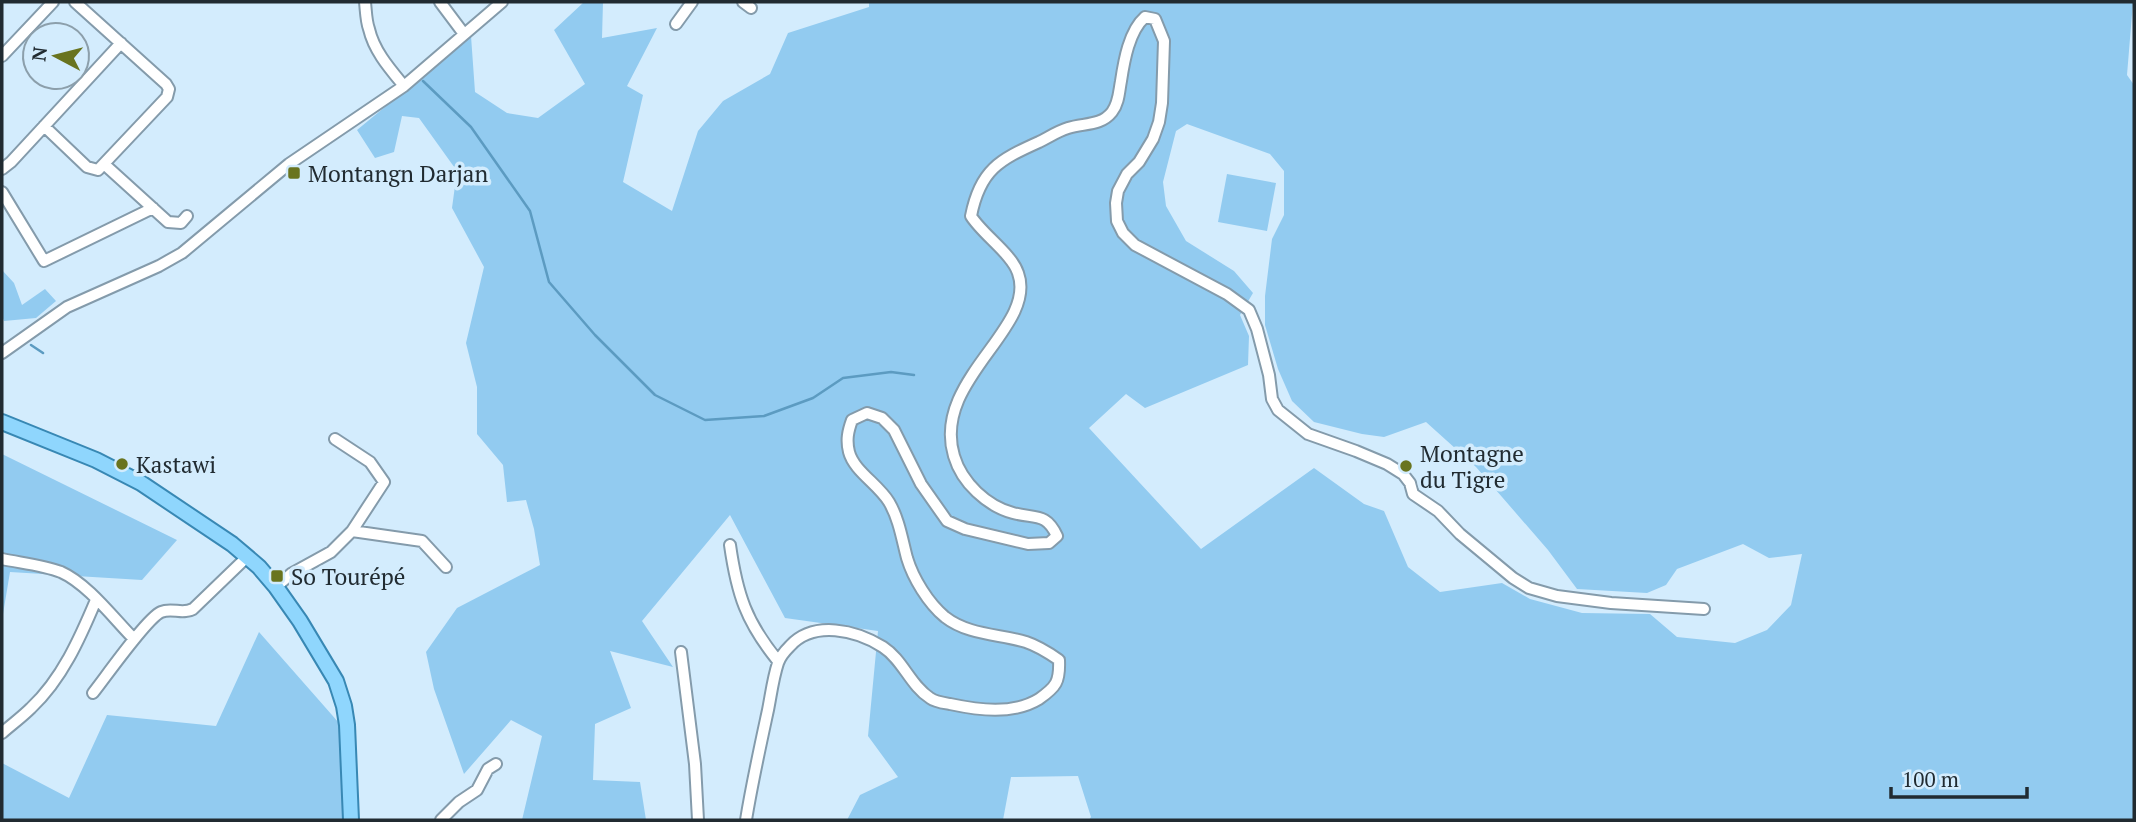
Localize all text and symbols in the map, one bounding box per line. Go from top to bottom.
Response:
north arrow [21,21,91,91]
text: N [25,45,52,63]
place label: Montangn Darjan [308,158,488,189]
marker: Montangn Darjan [286,165,302,181]
place label: Montagne du Tigre [1420,438,1524,495]
place label: Kastawi [136,449,216,480]
marker: Kastawi [114,456,130,472]
marker: Montagne du Tigre [1398,458,1414,474]
place label: So Tourépé [291,561,405,592]
marker: So Tourépé [269,568,285,584]
scale bar [1891,756,2028,800]
text: 100 m [1902,765,1959,793]

